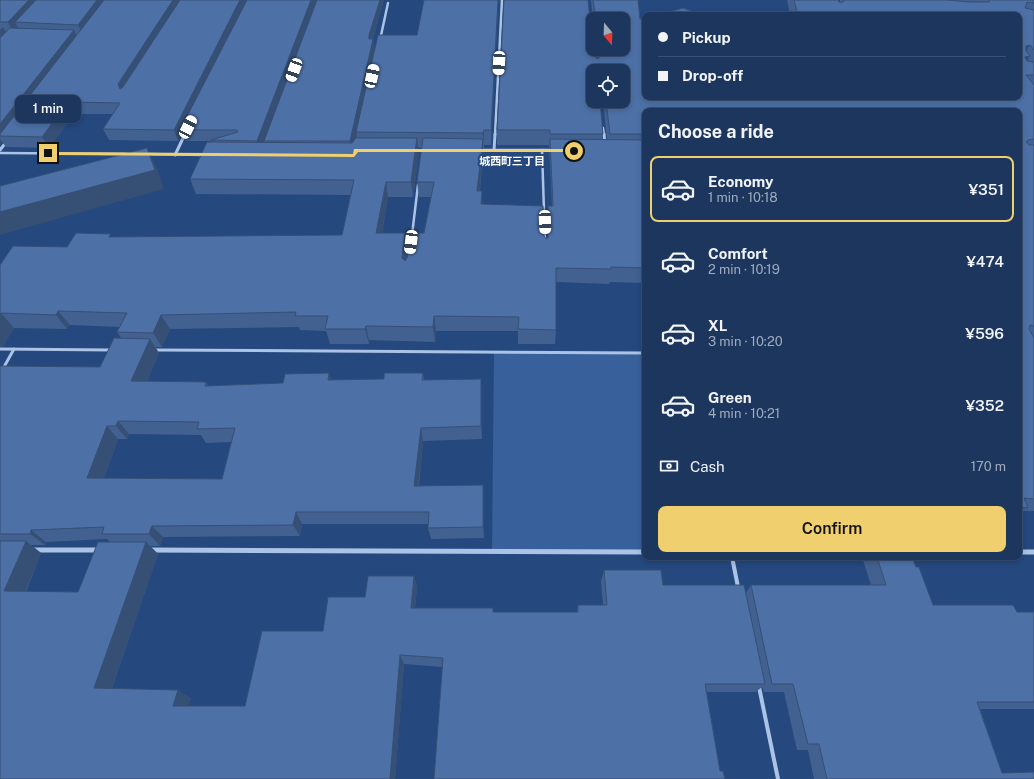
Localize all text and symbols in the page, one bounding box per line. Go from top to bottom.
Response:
north arrow [586,12,630,56]
map controls [586,12,630,108]
text: Pickup [682,29,731,46]
car [492,51,506,75]
car [284,57,304,83]
car [364,63,380,89]
button: locate [586,64,630,108]
text: Drop-off [682,67,743,84]
callout: 1 min [15,95,81,123]
text: 1 min [33,101,63,116]
car [177,114,199,140]
text: Choose a ride [658,121,774,142]
route start [565,142,583,160]
route end [39,144,57,162]
district label: 城西町三丁目 [479,155,545,167]
icon: car [660,171,696,207]
text: Economy [708,173,773,190]
text: ¥351 [969,181,1004,198]
text: 1 min · 10:18 [708,190,778,205]
car [539,210,551,234]
car [404,229,418,255]
icon: car [660,243,696,279]
text: Comfort [708,245,768,262]
text: ¥474 [966,253,1004,270]
text: 2 min · 10:19 [708,262,780,277]
icon: car [660,315,696,351]
text: XL [708,317,727,334]
text: ¥596 [965,325,1004,342]
text: 3 min · 10:20 [708,334,783,349]
icon: car [660,387,696,423]
text: Green [708,389,752,406]
text: ¥352 [966,397,1004,414]
text: 4 min · 10:21 [708,406,780,421]
icon: cash [658,455,680,477]
text: Cash [690,458,725,475]
text: 170 m [971,459,1006,474]
button: Confirm [658,506,1006,552]

